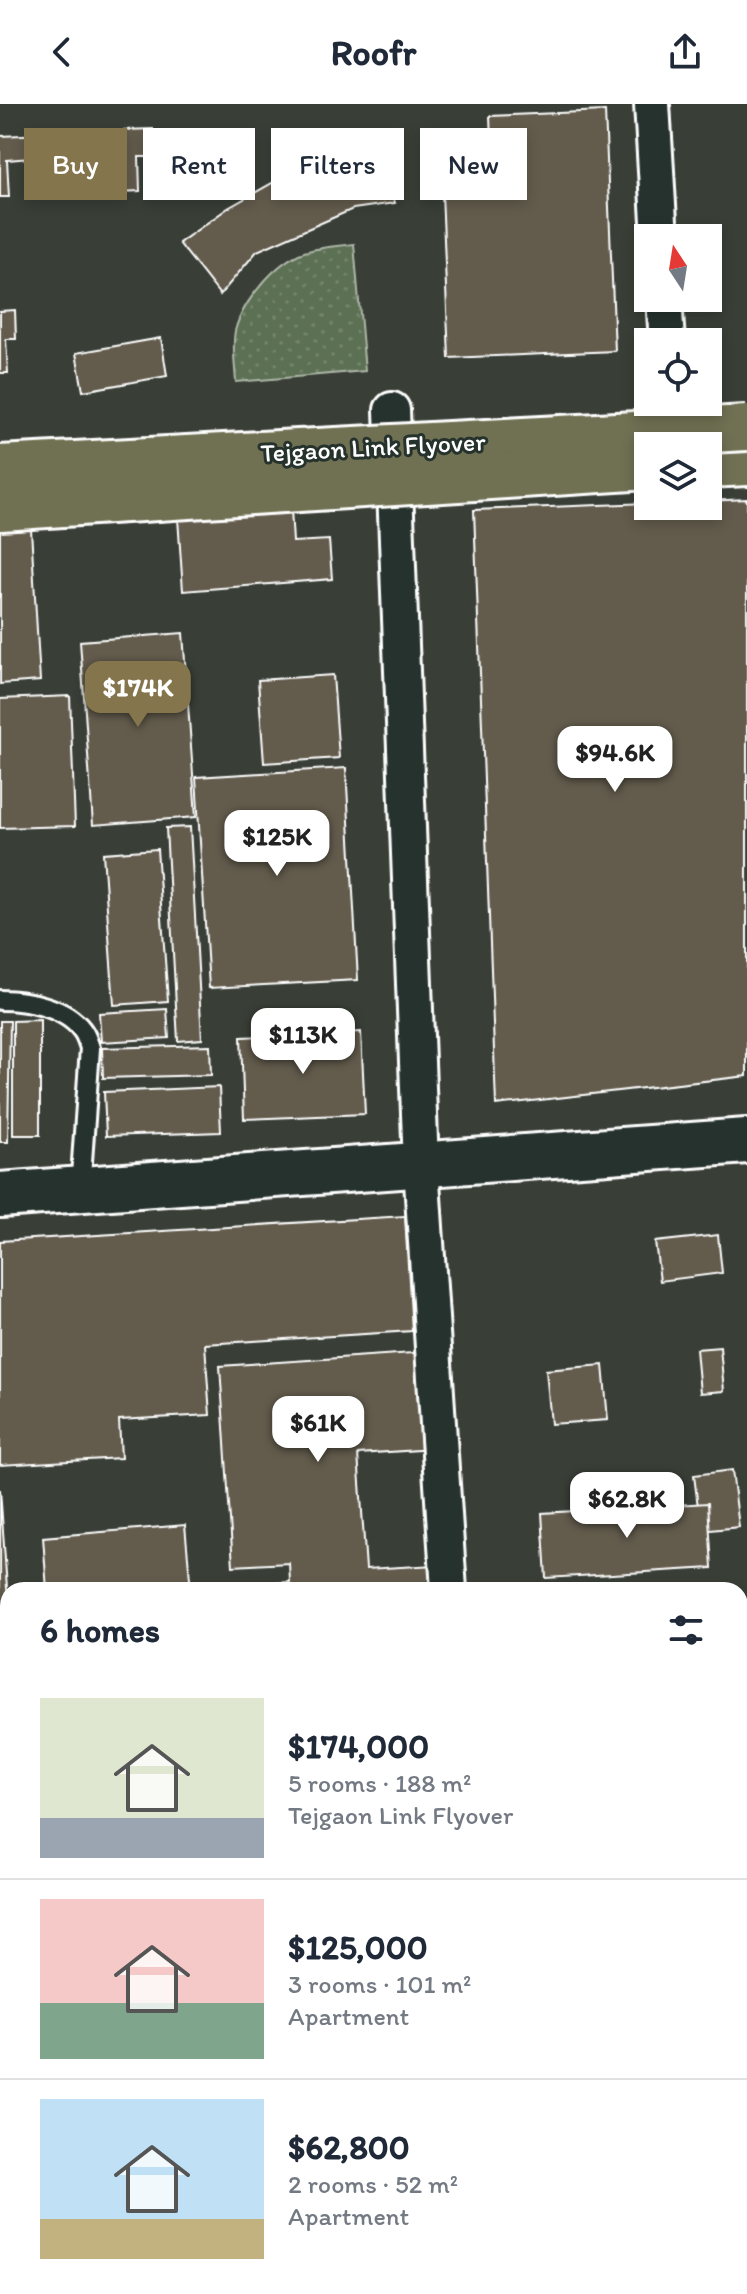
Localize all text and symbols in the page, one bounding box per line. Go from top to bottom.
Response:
icon: back [40,30,84,74]
icon: share [663,30,707,74]
text: Roofr [331,31,416,74]
chip: Buy [24,128,127,200]
chip: Rent [143,128,255,200]
chip: Filters [271,128,404,200]
chip: New [420,128,527,200]
north arrow [634,224,722,312]
map controls [634,224,722,520]
button: locate [634,328,722,416]
street label: Tejgaon Link Flyover [260,425,487,469]
button: layers [634,432,722,520]
pin: $174K [82,661,194,729]
text: $174K [103,671,173,703]
pin: $94.6K [550,726,680,794]
text: $94.6K [575,736,655,768]
pin: $125K [221,810,333,878]
text: $125K [242,820,312,852]
pin: $113K [247,1008,359,1076]
text: $113K [269,1018,337,1050]
pin: $61K [271,1396,365,1464]
text: $61K [290,1406,346,1438]
pin: $62.8K [562,1472,692,1540]
text: $62.8K [588,1482,666,1514]
icon: filters [664,1608,708,1652]
text: 6 homes [40,1610,160,1651]
text: $174,000 [288,1726,429,1767]
icon: home [104,1730,200,1826]
text: 5 rooms · 188 m² [288,1767,471,1799]
text: Tejgaon Link Flyover [288,1799,513,1831]
text: $125,000 [288,1927,428,1968]
icon: home [104,1931,200,2027]
text: 3 rooms · 101 m² [288,1968,471,2000]
text: Apartment [288,2000,409,2032]
text: $62,800 [288,2127,410,2168]
icon: home [104,2131,200,2227]
text: 2 rooms · 52 m² [288,2168,458,2200]
text: Apartment [288,2200,409,2232]

